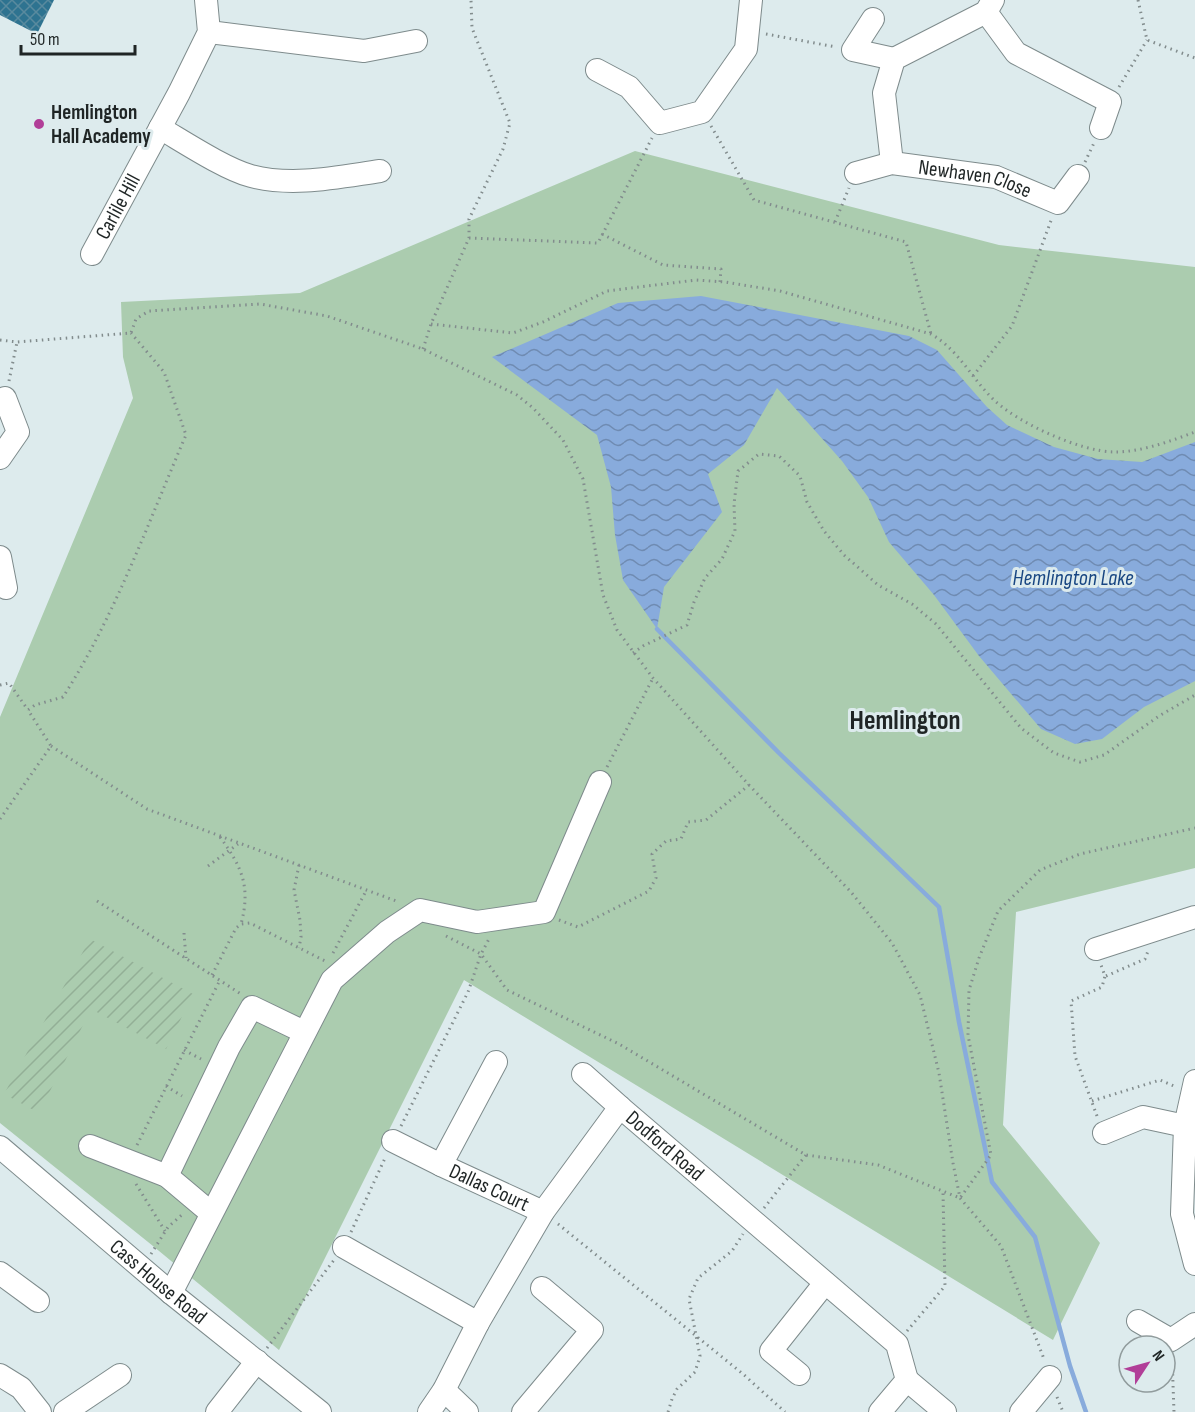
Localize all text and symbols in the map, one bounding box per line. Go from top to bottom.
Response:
scale bar [21,18,135,56]
text: 50 m [30,29,60,50]
place label: Hemlington Hall Academy [51,100,151,149]
marker: Hemlington Hall Academy [32,117,46,131]
street label: Newhaven Close [917,154,1035,203]
street label: Carlile Hill [90,170,145,243]
water label: Hemlington Lake [1012,565,1134,592]
district label: Hemlington [850,705,960,737]
street label: Dodford Road [621,1105,709,1186]
street label: Dallas Court [445,1158,533,1216]
street label: Cass House Road [105,1234,212,1329]
north arrow [1117,1334,1177,1394]
text: N [1148,1347,1168,1365]

